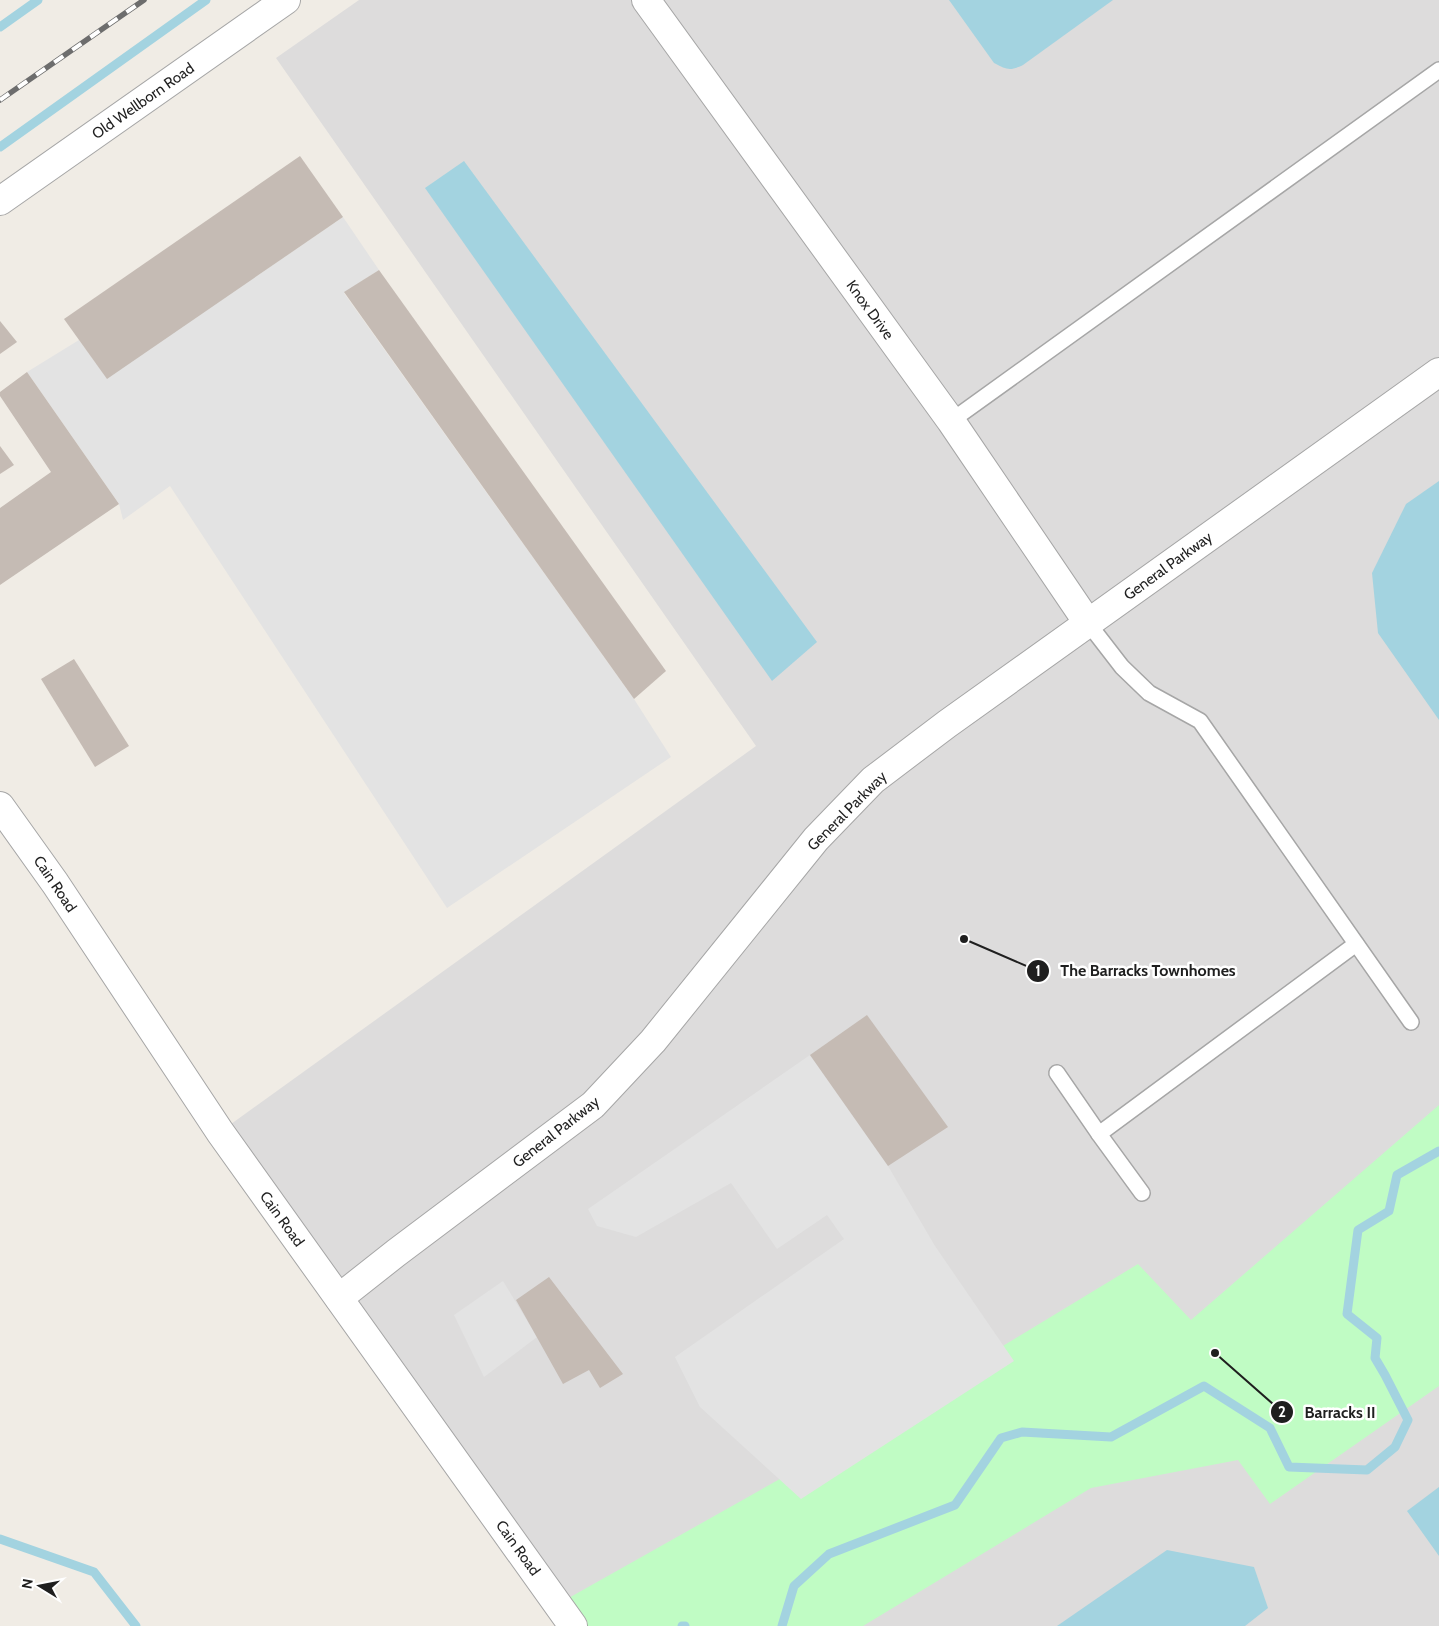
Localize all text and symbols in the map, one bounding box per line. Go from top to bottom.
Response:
street label: Old Wellborn Road [88,59,198,143]
street label: Knox Drive [842,277,898,343]
street label: General Parkway [1120,528,1216,604]
street label: General Parkway [804,767,891,854]
street label: Cain Road [30,852,80,916]
callout: The Barracks Townhomes [1025,955,1246,986]
text: The Barracks Townhomes [1060,961,1236,980]
text: 1 [1035,962,1041,980]
street label: General Parkway [509,1092,603,1171]
street label: Cain Road [256,1188,308,1250]
callout: Barracks II [1269,1397,1385,1428]
text: 2 [1278,1403,1286,1421]
text: Barracks II [1305,1403,1375,1422]
street label: Cain Road [492,1517,544,1579]
north arrow [15,1561,65,1611]
text: N [17,1577,37,1590]

